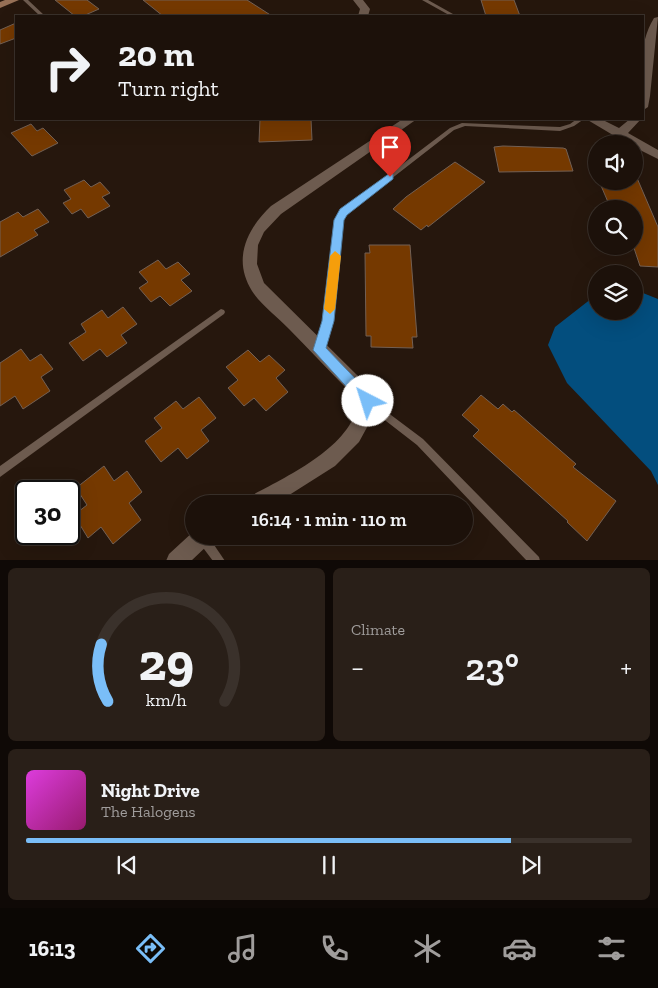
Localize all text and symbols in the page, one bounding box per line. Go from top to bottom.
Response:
text: 20 m [118,33,194,75]
icon: right [35,35,100,100]
text: Turn right [118,75,219,102]
pin [369,126,411,177]
icon: arrive [376,133,404,161]
map controls [588,135,643,320]
button: sound [588,135,643,190]
button: search [588,200,643,255]
button: layers [588,265,643,320]
position arrow [341,374,393,426]
speed limit sign: 30 [15,480,80,545]
text: 16:14 · 1 min · 110 m [251,508,407,531]
text: Climate [351,620,405,639]
text: 29 [139,631,194,693]
text: 23° [465,644,519,690]
text: − [351,651,364,684]
text: + [620,651,632,684]
text: km/h [146,689,187,711]
text: Night Drive [101,779,200,802]
text: The Halogens [101,802,196,821]
icon: previous [113,851,141,879]
icon: pause [315,851,343,879]
icon: next [517,851,545,879]
icon: directions [133,931,168,966]
icon: music [225,931,260,966]
icon: phone [317,931,352,966]
icon: climate [410,931,445,966]
icon: car [502,931,537,966]
icon: filters [594,931,629,966]
text: 16:13 [29,935,75,962]

